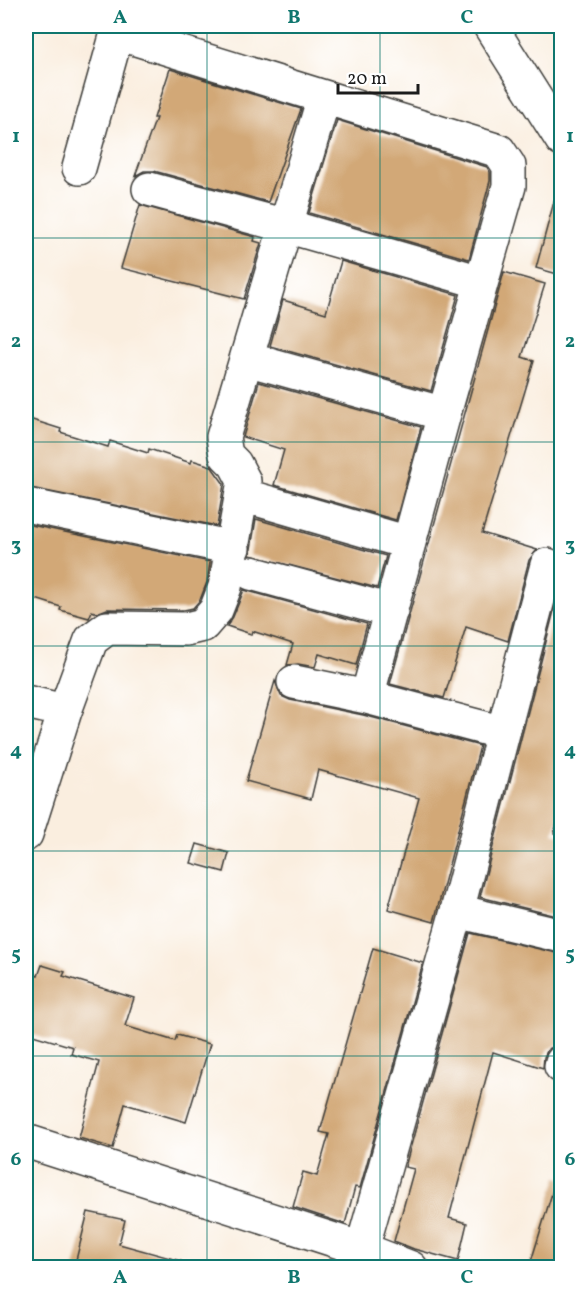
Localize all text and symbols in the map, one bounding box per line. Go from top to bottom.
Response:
text: A [113,4,127,32]
text: B [287,4,301,32]
text: C [461,4,474,32]
scale bar [338,57,418,95]
text: 20 m [347,67,387,92]
text: 1 [12,123,20,151]
text: 1 [566,123,574,151]
text: 2 [11,328,21,356]
text: 2 [565,328,575,356]
text: 3 [11,532,21,560]
text: 3 [565,532,575,560]
text: 4 [10,737,22,765]
text: 4 [564,737,576,765]
text: 5 [11,941,21,969]
text: 5 [565,941,575,969]
text: 6 [11,1146,22,1174]
text: 6 [565,1146,576,1174]
text: A [113,1264,127,1292]
text: B [287,1264,301,1292]
text: C [461,1264,474,1292]

